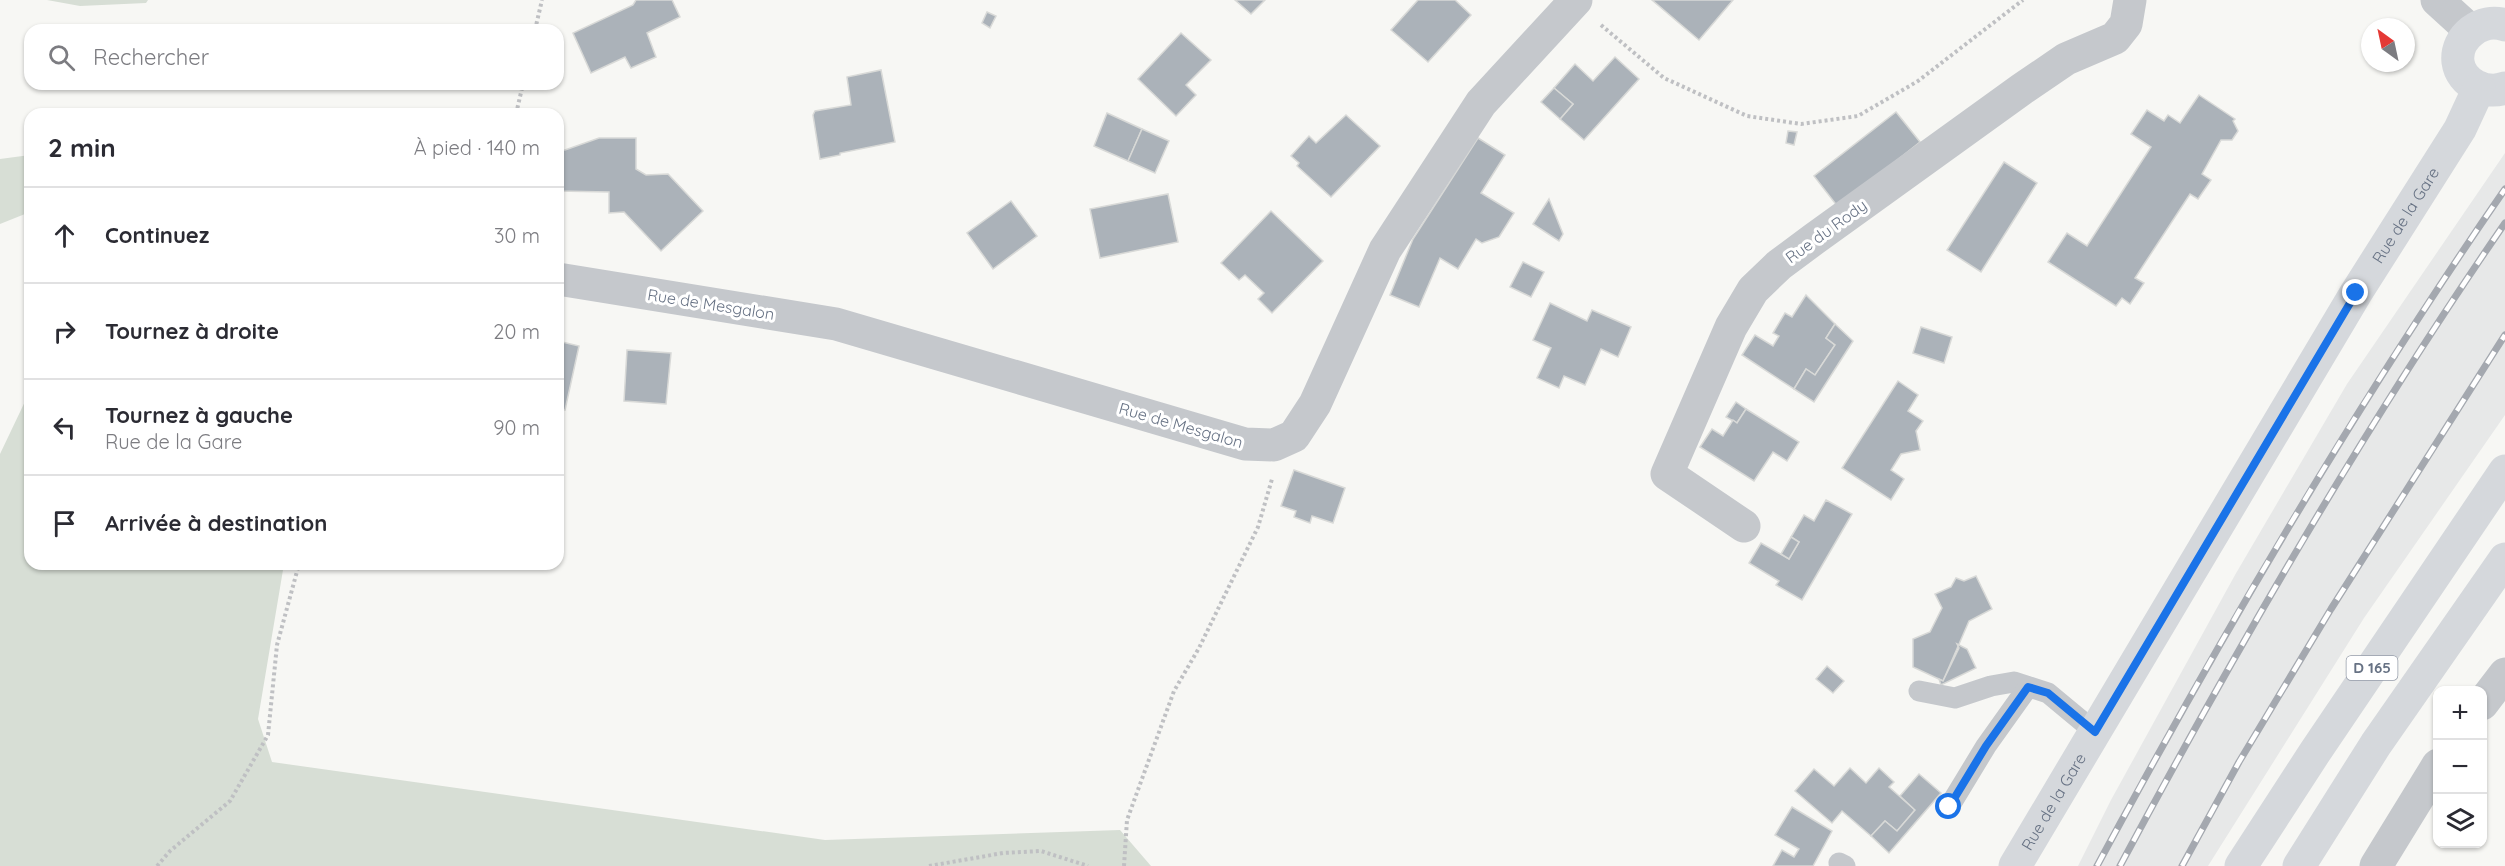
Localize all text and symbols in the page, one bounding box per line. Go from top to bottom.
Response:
north arrow [2361,18,2415,72]
search box [24,24,564,90]
icon: search [45,41,78,74]
text: Rechercher [93,43,209,71]
text: 2 min [48,131,116,164]
text: À pied · 140 m [414,135,540,160]
street label: Rue de la Gare [2368,163,2443,267]
street label: Rue du Rody [1781,195,1871,267]
icon: ahead [48,219,81,252]
text: Continuez [105,221,209,249]
text: 30 m [494,223,540,248]
route end [2342,279,2368,305]
street label: Rue de Mesgalon [646,284,776,324]
icon: right [48,315,81,348]
text: Tournez à droite [105,317,279,345]
text: 20 m [493,319,540,344]
street label: Rue de Mesgalon [1117,398,1245,452]
text: Tournez à gauche [105,401,293,429]
icon: left [48,411,81,444]
text: 90 m [493,415,540,440]
text: Rue de la Gare [105,429,242,454]
icon: arrive [48,507,81,540]
text: Arrivée à destination [105,509,327,537]
road number: D 165 [2346,656,2398,680]
map controls [2433,686,2487,848]
button: + [2433,686,2487,740]
button: − [2433,740,2487,794]
street label: Rue de la Gare [2017,749,2090,854]
route start [1935,793,1961,819]
button: layers [2433,794,2487,848]

